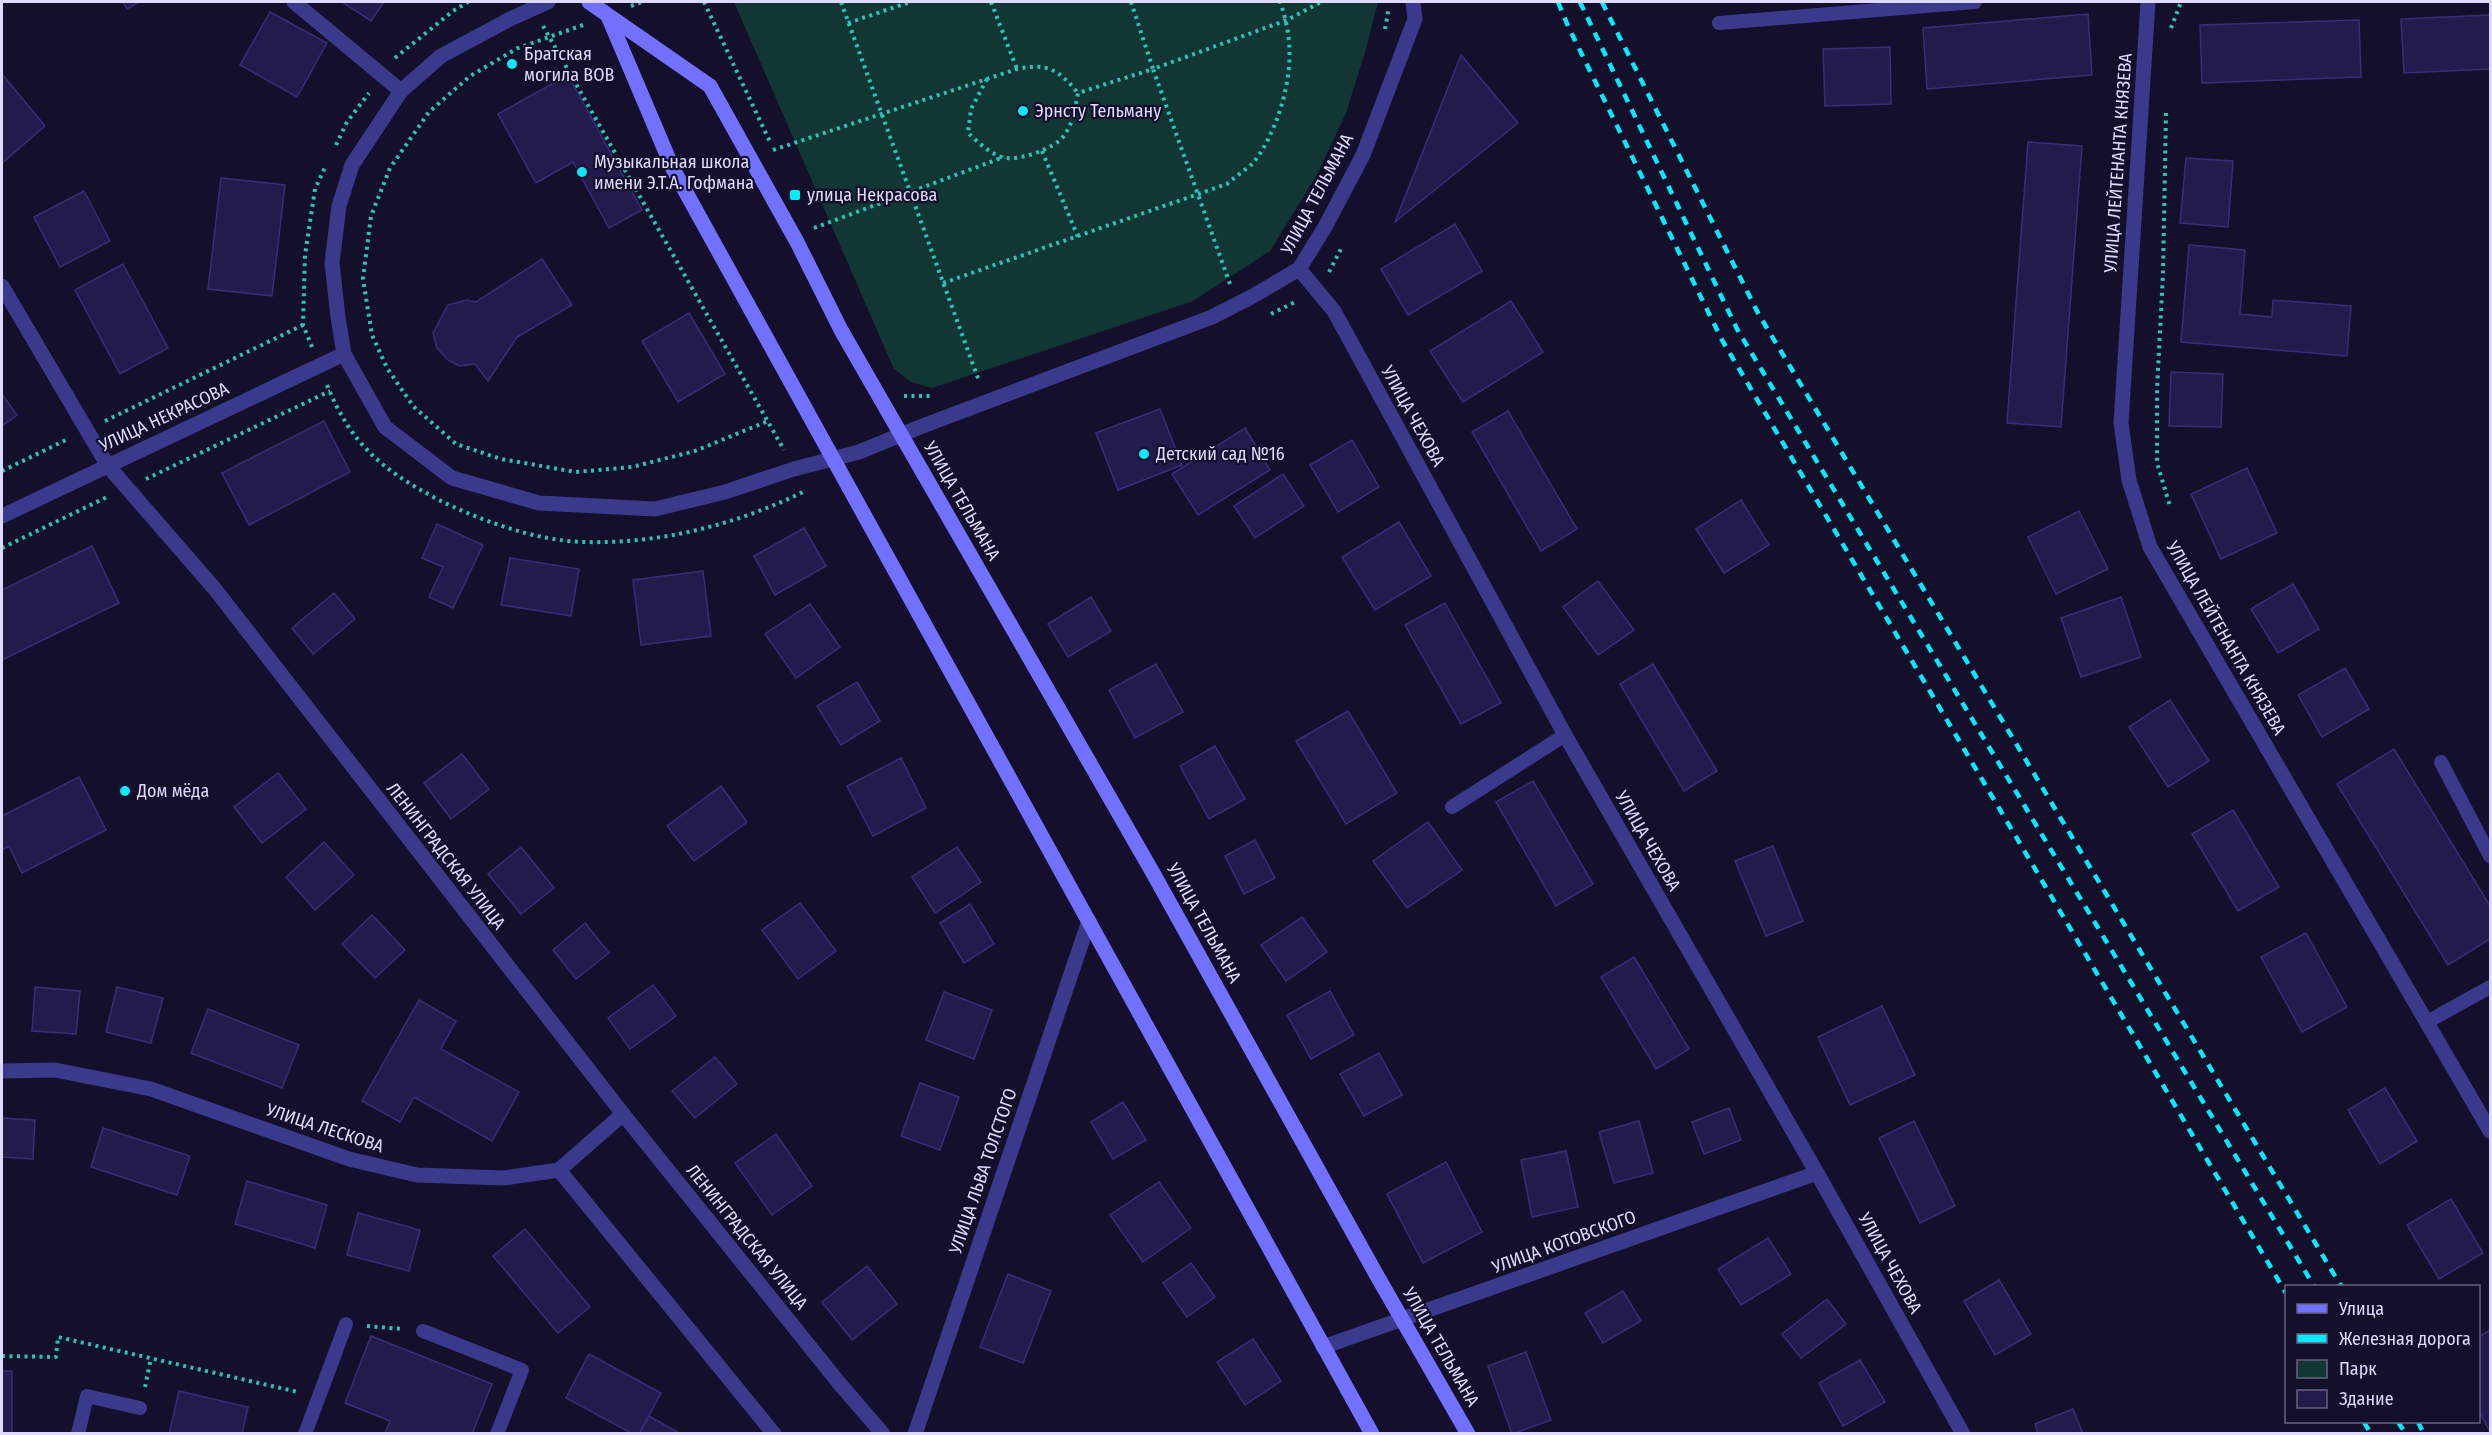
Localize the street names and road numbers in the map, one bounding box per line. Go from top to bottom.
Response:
street label: УЛИЦА ЛЕЙТЕНАНТА КНЯЗЕВА [2099,52,2137,275]
street label: УЛИЦА ТЕЛЬМАНА [1275,129,1358,259]
street label: УЛИЦА ЧЕХОВА [1376,361,1450,471]
street label: УЛИЦА НЕКРАСОВА [95,377,233,457]
street label: УЛИЦА ТЕЛЬМАНА [919,437,1005,565]
street label: УЛИЦА ЛЕЙТЕНАНТА КНЯЗЕВА [2161,536,2291,739]
street label: ЛЕНИНГРАДСКАЯ УЛИЦА [382,778,511,934]
street label: УЛИЦА ЧЕХОВА [1610,786,1686,895]
street label: УЛИЦА ТЕЛЬМАНА [1161,858,1246,987]
street label: УЛИЦА ЛЬВА ТОЛСТОГО [944,1085,1022,1258]
street label: УЛИЦА ЛЕСКОВА [263,1098,387,1158]
street label: ЛЕНИНГРАДСКАЯ УЛИЦА [682,1160,813,1314]
street label: УЛИЦА КОТОВСКОГО [1488,1206,1639,1279]
street label: УЛИЦА ЧЕХОВА [1853,1208,1927,1318]
street label: УЛИЦА ТЕЛЬМАНА [1398,1283,1484,1411]

